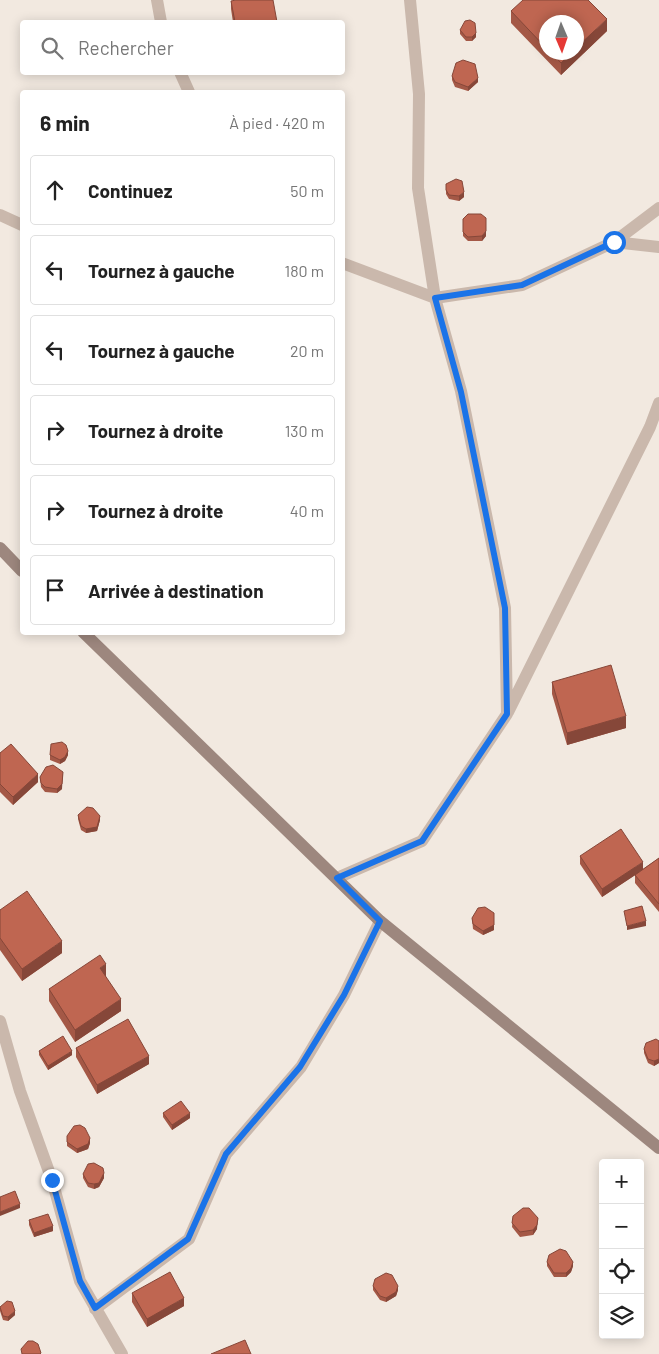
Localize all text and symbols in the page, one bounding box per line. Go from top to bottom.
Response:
north arrow [539,15,584,60]
search box [20,20,345,75]
icon: search [38,34,66,62]
text: Rechercher [78,36,174,59]
text: 6 min [40,110,90,135]
text: À pied · 420 m [229,113,325,132]
icon: ahead [41,176,69,204]
text: Continuez [88,179,172,202]
text: 50 m [290,181,324,200]
route start [603,231,626,254]
icon: left [41,256,69,284]
text: Tournez à gauche [88,259,235,282]
text: 180 m [285,261,324,280]
icon: left [41,336,69,364]
text: Tournez à gauche [88,339,235,362]
text: 20 m [290,341,324,360]
icon: right [41,416,69,444]
text: Tournez à droite [88,419,224,442]
text: 130 m [285,421,324,440]
icon: right [41,496,69,524]
text: Tournez à droite [88,499,224,522]
text: 40 m [290,501,324,520]
icon: arrive [41,576,69,604]
text: Arrivée à destination [88,579,264,602]
map controls [599,1159,644,1339]
button: + [599,1159,644,1204]
route end [41,1169,64,1192]
button: − [599,1204,644,1249]
button: locate [599,1249,644,1294]
button: layers [599,1294,644,1339]

